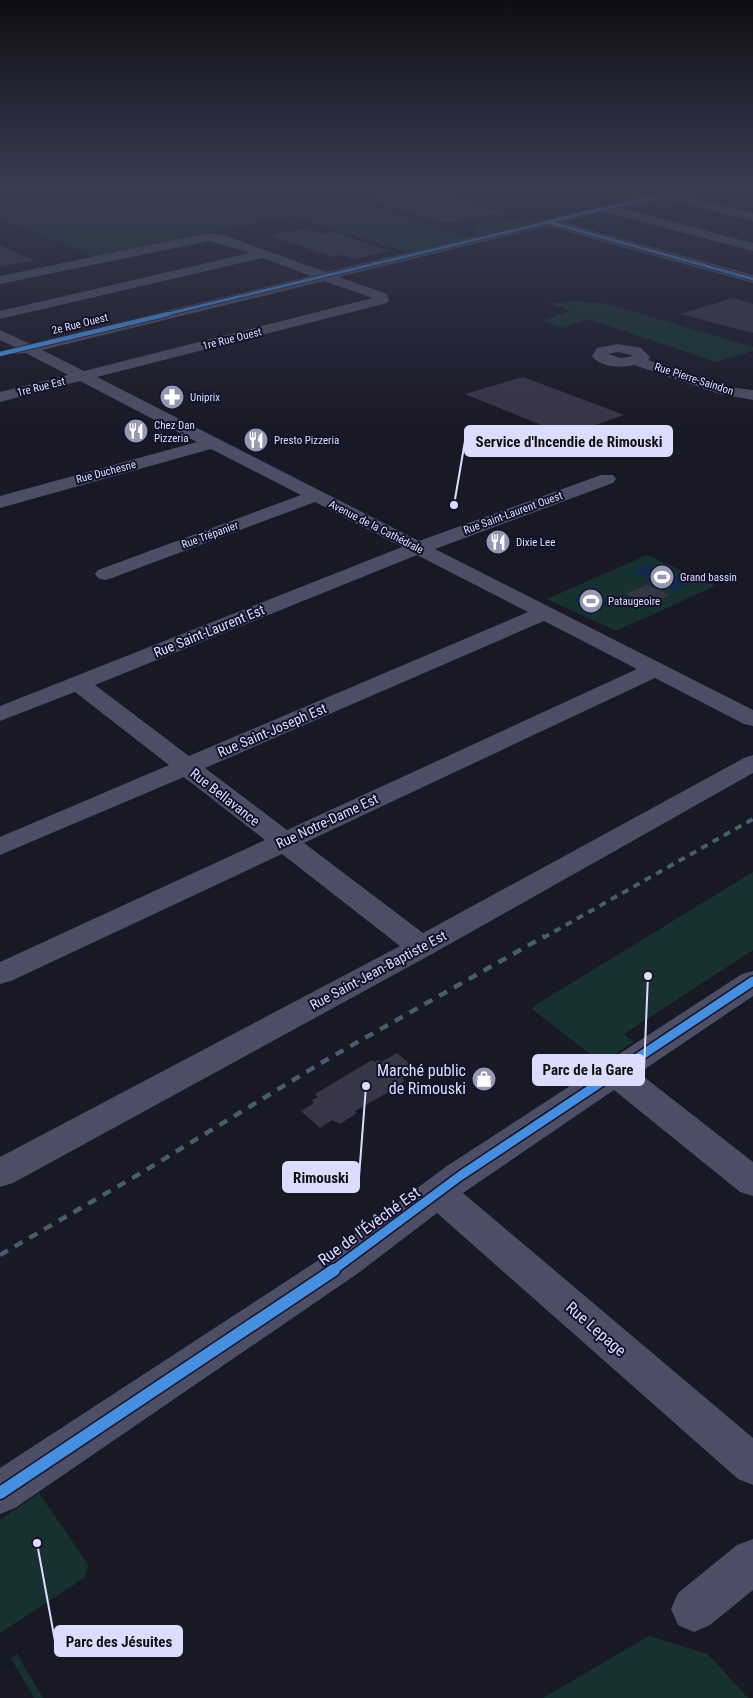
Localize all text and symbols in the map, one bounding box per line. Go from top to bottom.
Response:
street label: 2e Rue Ouest [51,311,109,337]
street label: 1re Rue Ouest [201,325,263,353]
street label: Rue Pierre-Saindon [653,360,735,398]
street label: 1re Rue Est [16,375,66,399]
pharmacy icon: Uniprix [159,384,185,410]
place label: Uniprix [190,391,220,404]
restaurant icon: Chez Dan Pizzeria [123,418,149,444]
place label: Chez Dan Pizzeria [154,419,195,445]
callout: Service d'Incendie de Rimouski [465,426,672,456]
restaurant icon: Presto Pizzeria [243,427,269,453]
text: Service d'Incendie de Rimouski [476,433,662,451]
place label: Presto Pizzeria [274,434,339,447]
street label: Rue Duchesne [75,458,137,486]
street label: Rue Saint-Laurent Ouest [462,489,564,537]
street label: Avenue de la Cathédrale [327,498,425,556]
street label: Rue Trépanier [180,519,241,551]
restaurant icon: Dixie Lee [485,529,511,555]
place label: Dixie Lee [516,536,555,549]
sports icon: Grand bassin [649,564,675,590]
place label: Grand bassin [680,571,737,584]
sports icon: Pataugeoire [578,588,604,614]
place label: Pataugeoire [608,595,660,608]
street label: Rue Saint-Laurent Est [151,601,267,661]
street label: Rue Saint-Joseph Est [215,700,329,760]
street label: Rue Bellavance [187,765,263,829]
street label: Rue Notre-Dame Est [274,790,380,852]
street label: Rue Saint-Jean-Baptiste Est [307,927,449,1013]
callout: Parc de la Gare [533,1055,644,1085]
place label: Marché public de Rimouski [377,1061,466,1098]
text: Parc de la Gare [543,1061,633,1079]
shop icon: Marché public de Rimouski [471,1066,497,1092]
callout: Rimouski [283,1162,359,1192]
text: Rimouski [293,1169,349,1187]
street label: Rue de l'Évêché Est [314,1183,424,1269]
street label: Rue Lepage [562,1298,630,1360]
callout: Parc des Jésuites [55,1626,182,1656]
text: Parc des Jésuites [66,1633,173,1651]

